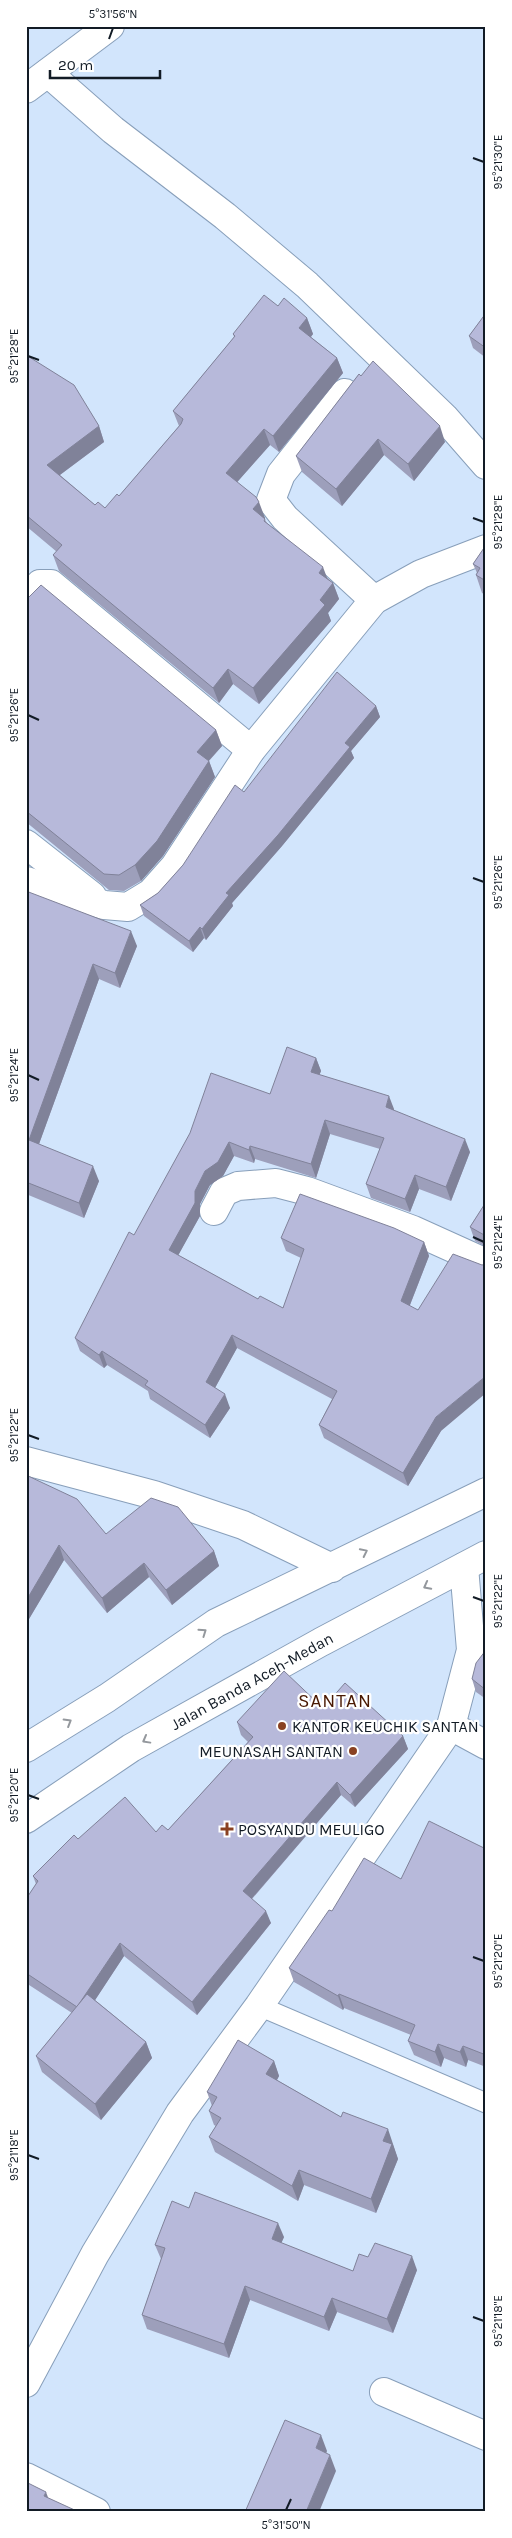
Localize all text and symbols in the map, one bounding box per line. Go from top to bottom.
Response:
text: 5°31'56"N [88,7,138,21]
scale bar [50,48,160,80]
text: 20 m [58,56,93,74]
text: 95°21'30"E [491,135,505,189]
text: 95°21'28"E [7,328,21,384]
text: 95°21'28"E [491,494,505,550]
text: 95°21'26"E [7,688,21,742]
text: 95°21'26"E [491,855,505,909]
text: 95°21'24"E [7,1048,21,1102]
text: 95°21'24"E [491,1215,505,1269]
text: 95°21'22"E [7,1408,21,1462]
one-way arrow [359,1548,368,1558]
text: 95°21'22"E [491,1574,505,1628]
one-way arrow [424,1580,433,1590]
street label: Jalan Banda Aceh-Medan [167,1628,336,1734]
one-way arrow [197,1629,207,1638]
district label: SANTAN [298,1690,372,1712]
place label: KANTOR KEUCHIK SANTAN [292,1717,479,1736]
one-way arrow [62,1719,71,1728]
marker: KANTOR KEUCHIK SANTAN [276,1720,288,1732]
one-way arrow [143,1733,152,1743]
place label: MEUNASAH SANTAN [199,1742,343,1761]
marker: MEUNASAH SANTAN [347,1745,359,1757]
text: 95°21'20"E [7,1768,21,1822]
place label: POSYANDU MEULIGO [238,1820,385,1839]
marker: POSYANDU MEULIGO [220,1822,234,1836]
text: 95°21'20"E [491,1934,505,1988]
text: 95°21'18"E [7,2129,21,2181]
text: 95°21'18"E [491,2295,505,2347]
text: 5°31'50"N [261,2518,311,2532]

